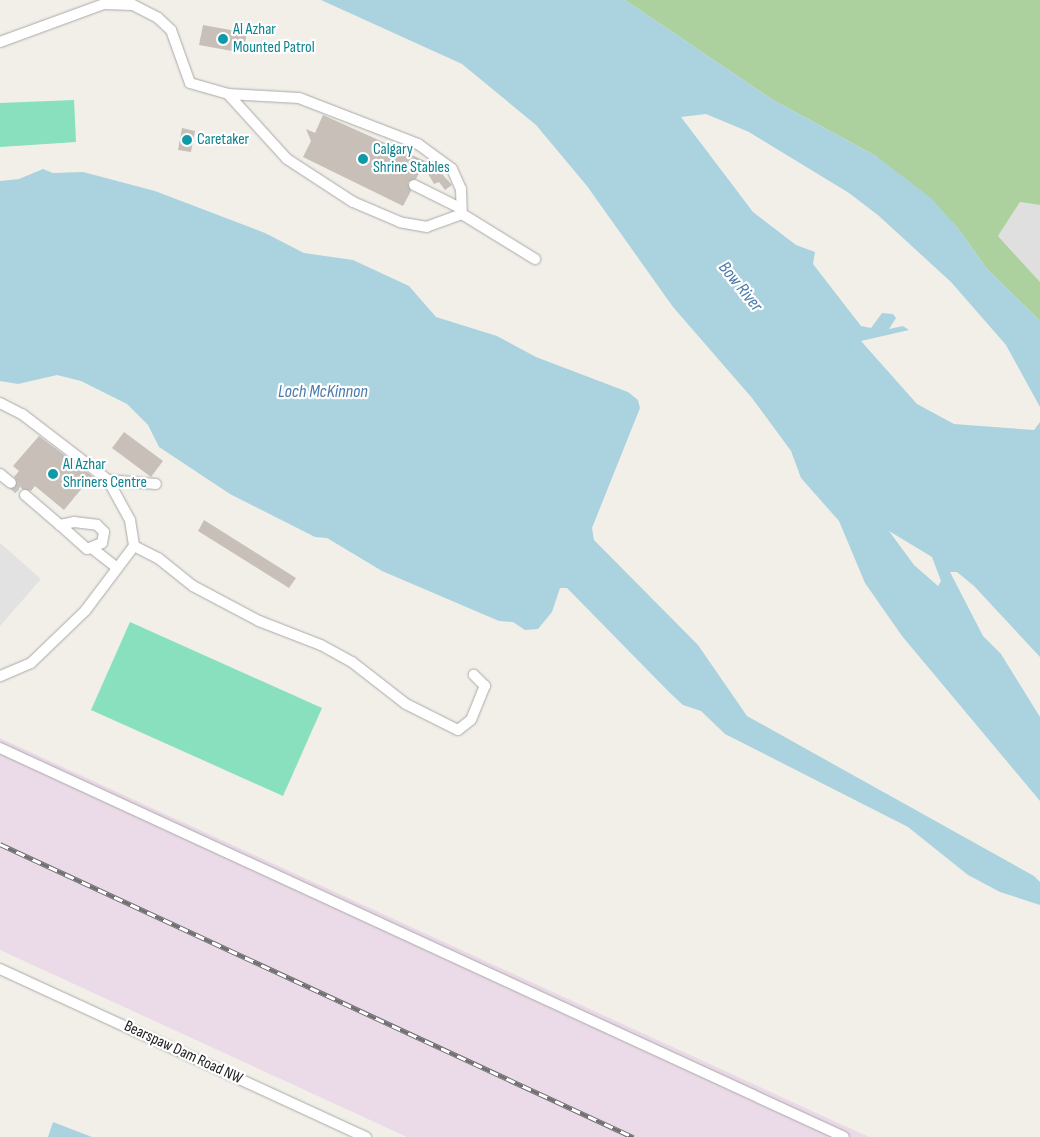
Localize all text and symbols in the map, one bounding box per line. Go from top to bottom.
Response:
place label: Al Azhar Mounted Patrol [233,20,315,58]
marker: Al Azhar Mounted Patrol [217,33,229,45]
place label: Caretaker [197,130,249,150]
marker: Caretaker [181,134,193,146]
place label: Calgary Shrine Stables [373,140,450,178]
marker: Calgary Shrine Stables [357,153,369,165]
water label: Bow River [713,258,767,316]
water label: Loch McKinnon [278,381,368,403]
place label: Al Azhar Shriners Centre [63,455,147,493]
marker: Al Azhar Shriners Centre [47,468,59,480]
street label: Bearspaw Dam Road NW [121,1017,245,1089]

